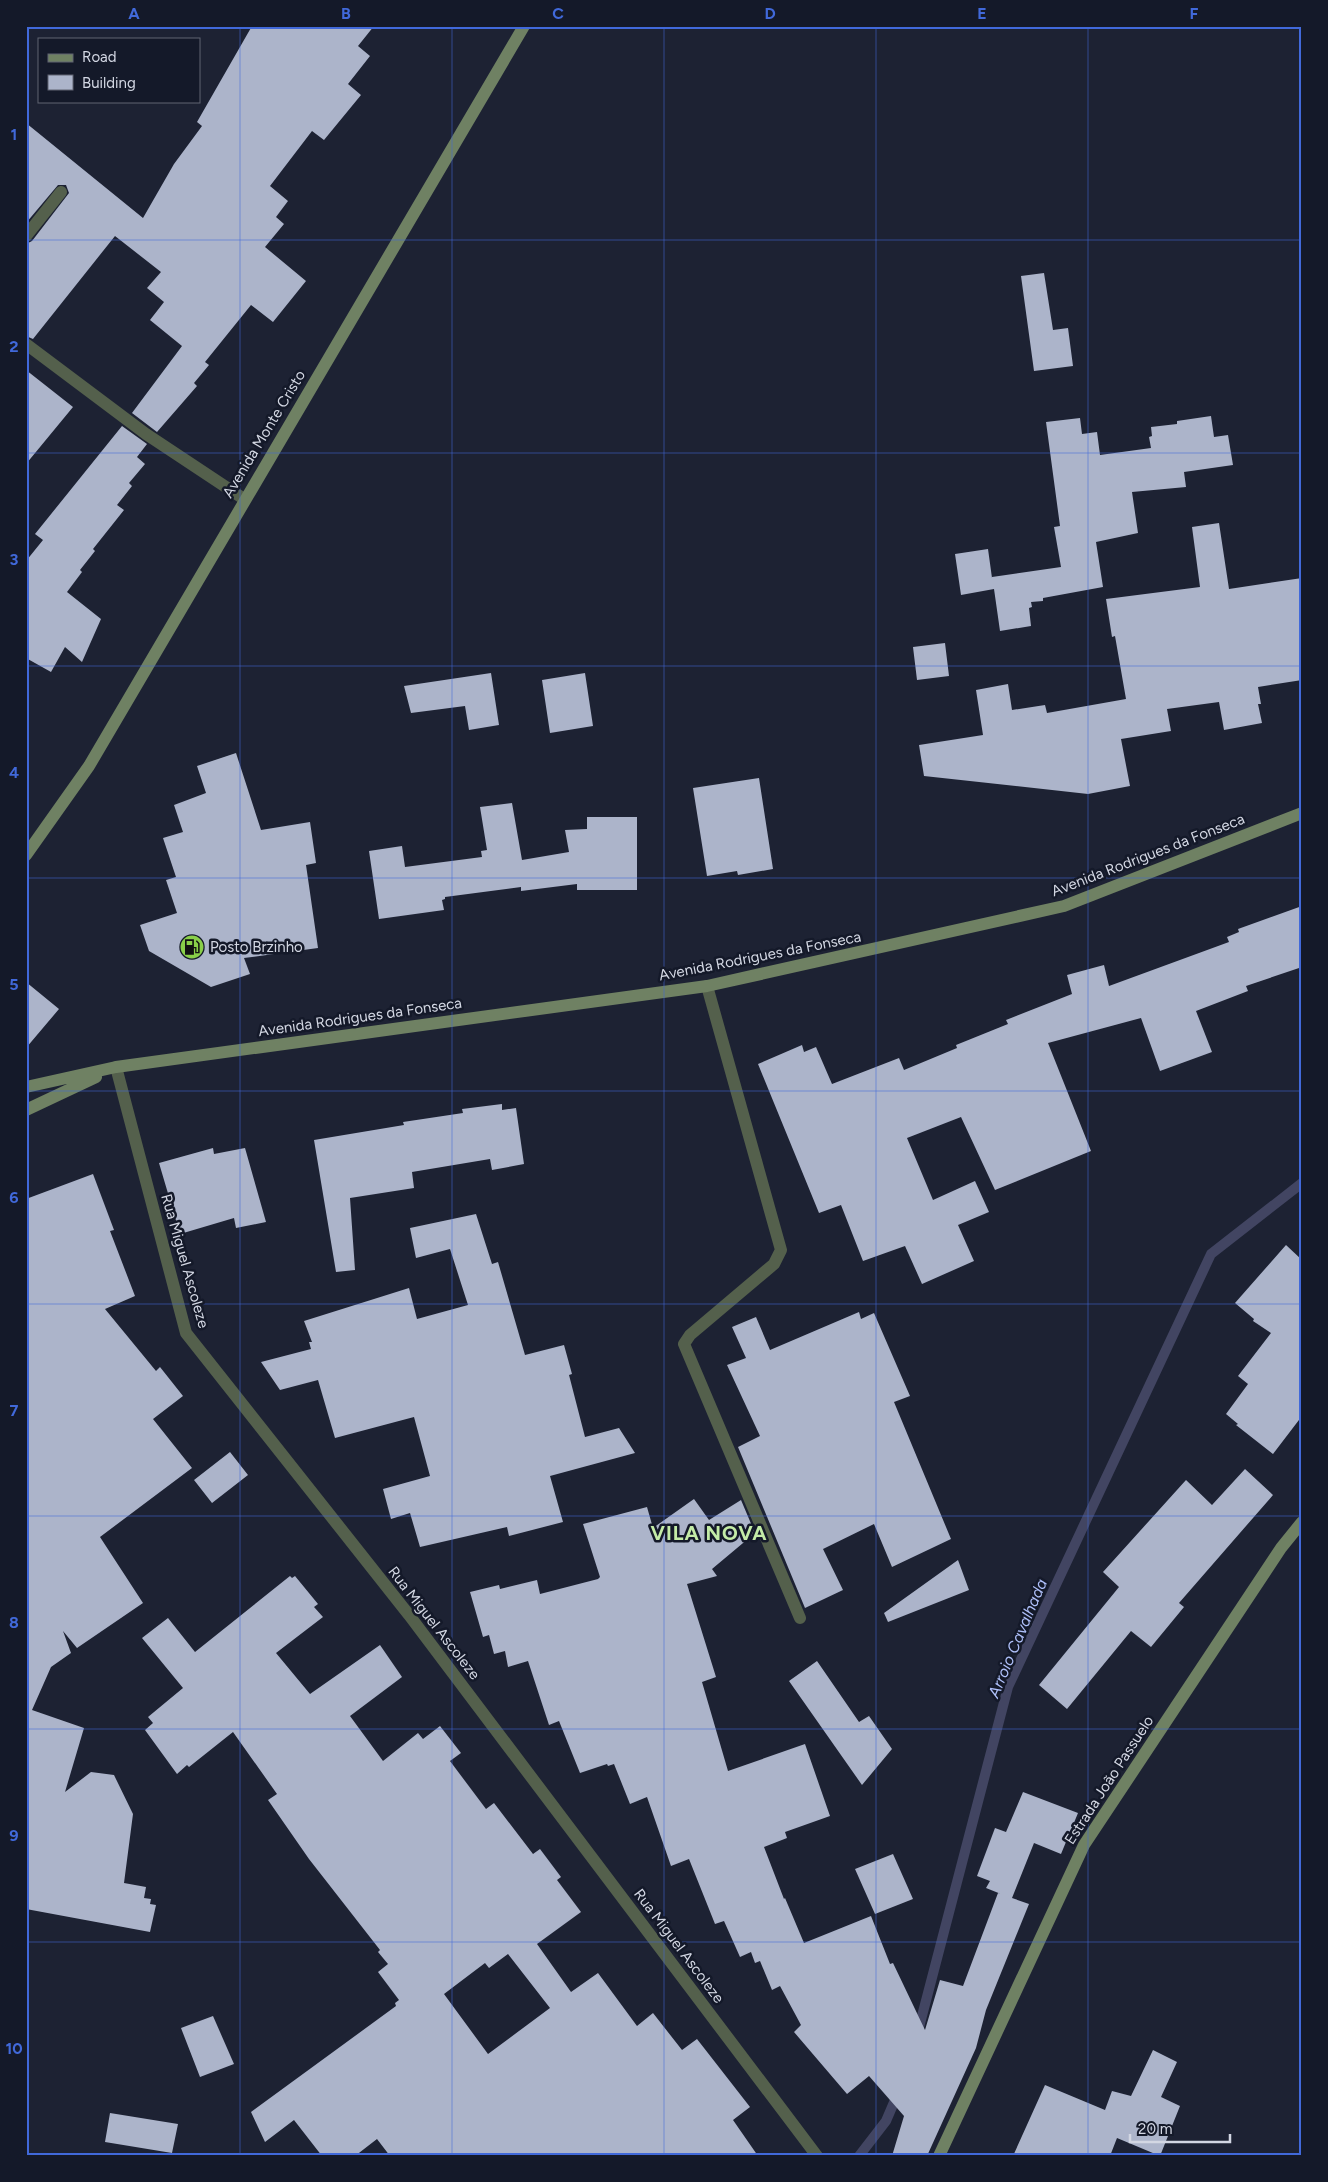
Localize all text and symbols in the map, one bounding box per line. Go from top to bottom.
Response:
text: A [128,4,140,23]
text: B [341,4,351,23]
text: C [552,4,564,23]
text: D [764,4,776,23]
text: E [977,4,987,23]
text: F [1190,4,1199,23]
legend [38,38,200,102]
text: Road [82,48,117,66]
text: Building [82,74,136,92]
text: 1 [11,125,17,144]
text: 2 [9,337,19,356]
street label: Avenida Monte Cristo [219,367,309,501]
text: 3 [10,550,19,569]
text: 4 [9,763,19,782]
street label: Avenida Rodrigues da Fonseca [1049,810,1247,900]
street label: Avenida Rodrigues da Fonseca [657,928,863,984]
fuel station icon: Posto Brzinho [179,934,205,960]
place label: Posto Brzinho [210,938,303,956]
text: 5 [9,975,19,994]
street label: Avenida Rodrigues da Fonseca [257,994,463,1040]
text: 6 [9,1188,19,1207]
street label: Rua Miguel Ascoleze [157,1192,213,1330]
text: 7 [10,1401,19,1420]
district label: VILA NOVA [651,1521,767,1545]
street label: Rua Miguel Ascoleze [384,1563,484,1683]
water label: Arroio Cavalhada [983,1576,1051,1701]
text: 8 [9,1613,19,1632]
street label: Estrada João Passuelo [1061,1712,1157,1848]
text: 9 [9,1826,19,1845]
street label: Rua Miguel Ascoleze [630,1885,728,2007]
text: 10 [5,2039,23,2058]
scale bar [1130,2112,1230,2144]
text: 20 m [1138,2120,1172,2138]

